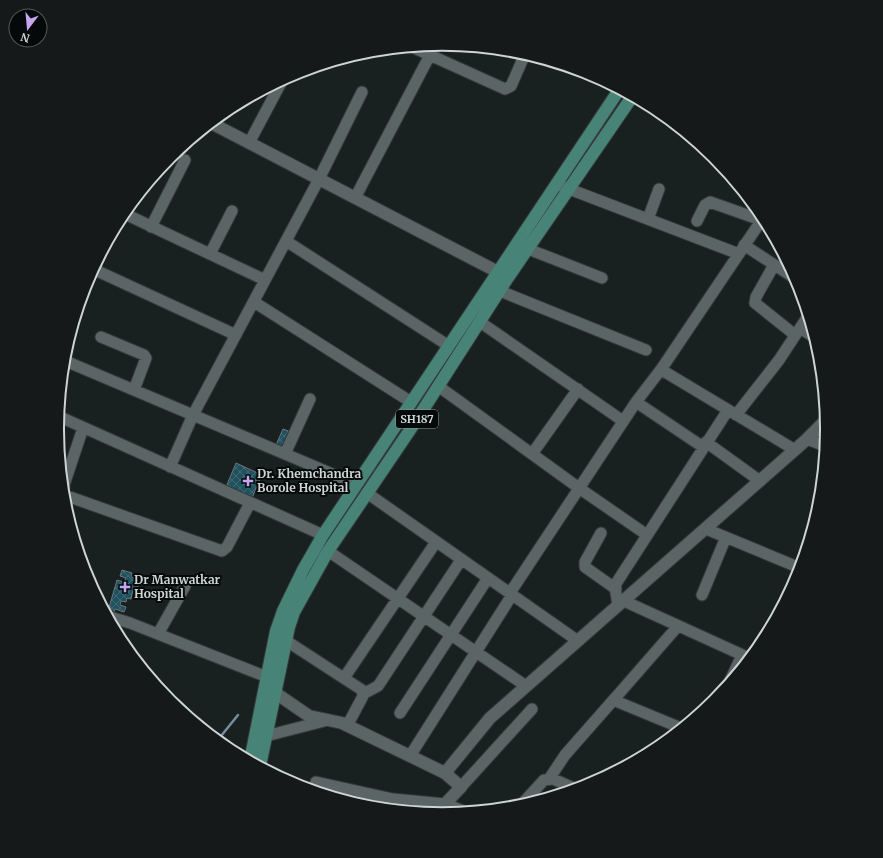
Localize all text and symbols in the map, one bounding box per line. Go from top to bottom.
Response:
north arrow [8,8,48,48]
text: N [19,30,31,46]
road number: SH187 [396,410,438,428]
place label: Dr. Khemchandra Borole Hospital [257,466,361,495]
marker: Dr. Khemchandra Borole Hospital [242,475,254,487]
place label: Dr Manwatkar Hospital [134,572,221,601]
marker: Dr Manwatkar Hospital [119,581,131,593]

